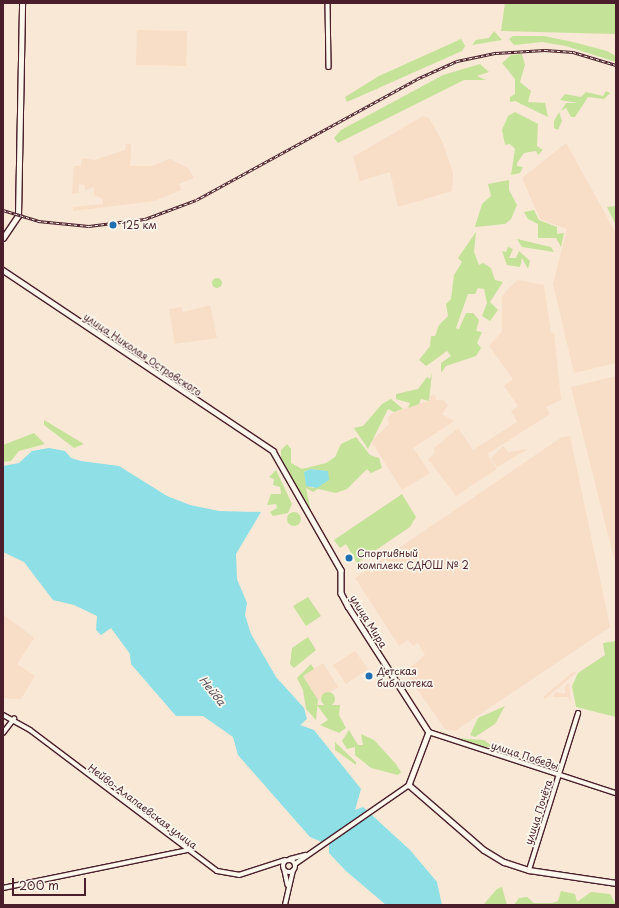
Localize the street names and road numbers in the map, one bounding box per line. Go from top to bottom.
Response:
street label: улица Николая Островского [81,310,205,398]
street label: улица Мира [348,592,390,650]
street label: улица Победы [489,738,561,772]
street label: Нейво-Алапаевская улица [86,761,200,851]
street label: улица Почёта [522,778,554,846]

